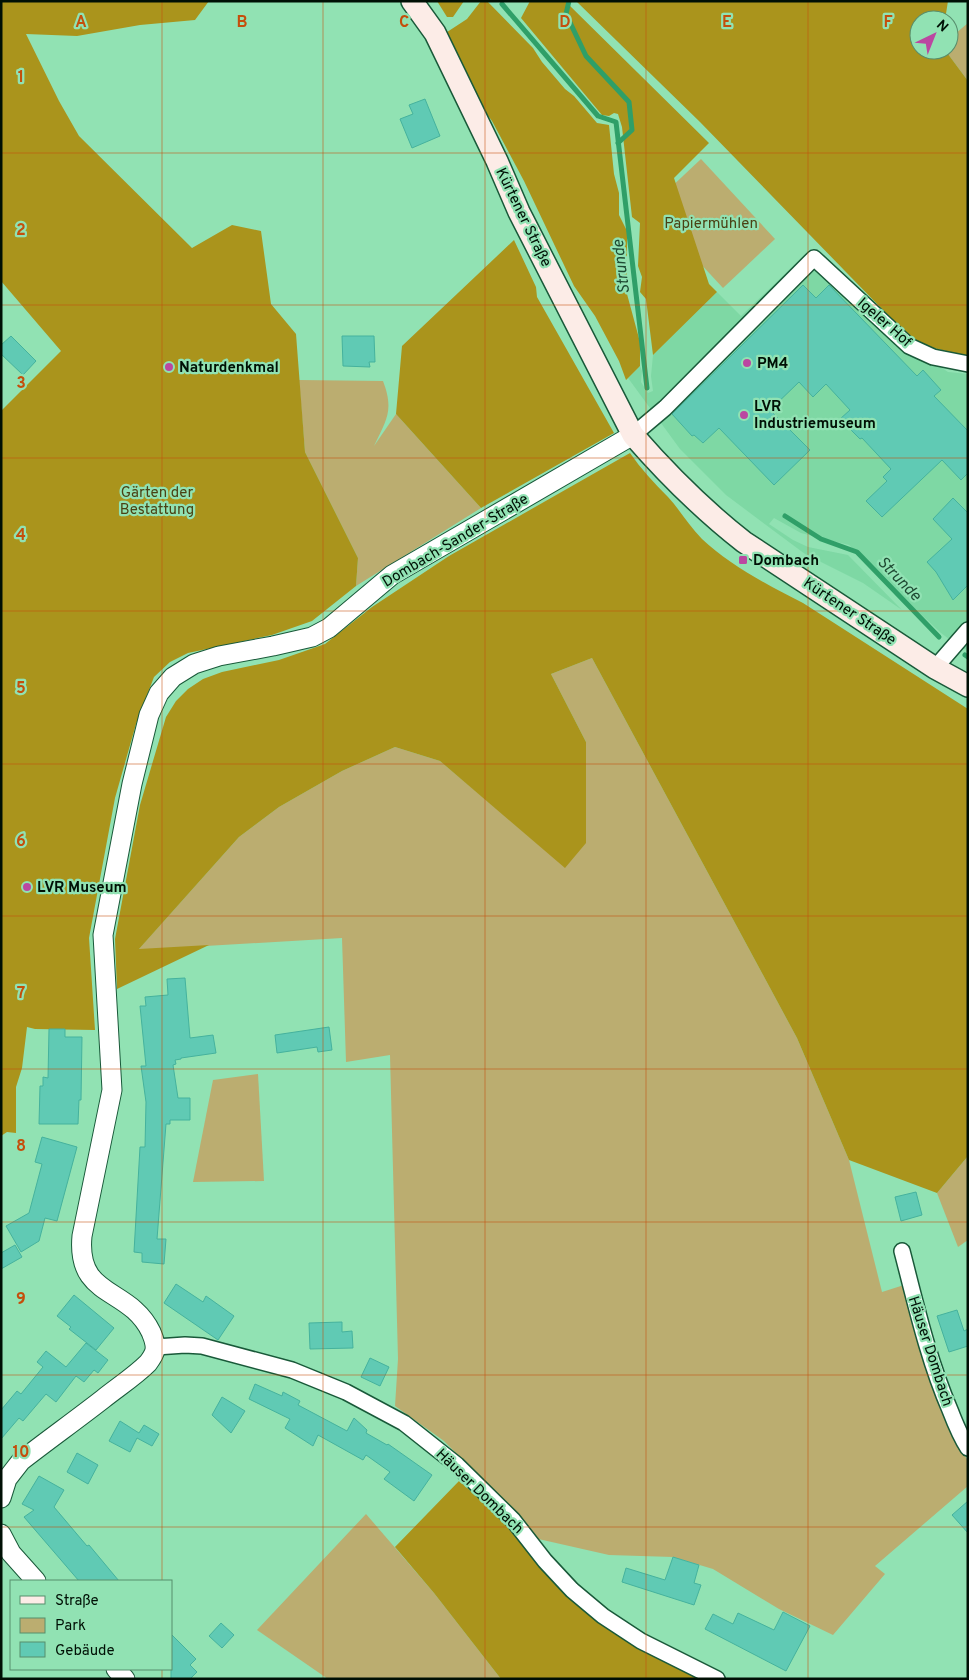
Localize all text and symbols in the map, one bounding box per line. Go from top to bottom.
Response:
north arrow [909,10,959,60]
text: A [75,13,87,33]
text: B [236,13,248,33]
text: C [399,13,409,33]
text: D [559,13,571,33]
text: E [722,13,732,33]
text: F [883,13,893,33]
text: N [932,17,951,36]
text: 1 [18,68,24,88]
street label: Kürtener Straße [490,165,555,270]
park label: Papiermühlen [664,215,758,234]
text: 2 [16,221,26,241]
water label: Strunde [609,238,635,295]
street label: Igeler Hof [853,294,915,352]
place label: PM4 [757,355,788,374]
marker: PM4 [741,357,753,369]
place label: Naturdenkmal [179,359,279,378]
marker: Naturdenkmal [163,361,175,373]
text: 3 [16,374,26,394]
place label: LVR Industriemuseum [754,398,876,434]
marker: LVR Industriemuseum [738,409,750,421]
park label: Gärten der Bestattung [120,484,194,520]
street label: Dombach-Sander-Straße [379,490,532,592]
text: 4 [16,526,26,546]
place label: Dombach [753,552,819,571]
water label: Strunde [872,553,925,606]
marker: Dombach [737,554,749,566]
street label: Kürtener Straße [799,574,899,650]
text: 5 [16,679,26,699]
text: 6 [16,832,26,852]
place label: LVR Museum [37,879,127,898]
marker: LVR Museum [21,881,33,893]
text: 7 [17,984,25,1004]
text: 8 [16,1137,26,1157]
text: 9 [16,1290,26,1310]
street label: Häuser Dombach [903,1294,956,1409]
text: 10 [13,1443,29,1463]
street label: Häuser Dombach [431,1445,527,1539]
legend [10,1580,172,1670]
text: Straße [55,1592,99,1611]
text: Park [55,1617,86,1636]
text: Gebäude [55,1642,115,1661]

